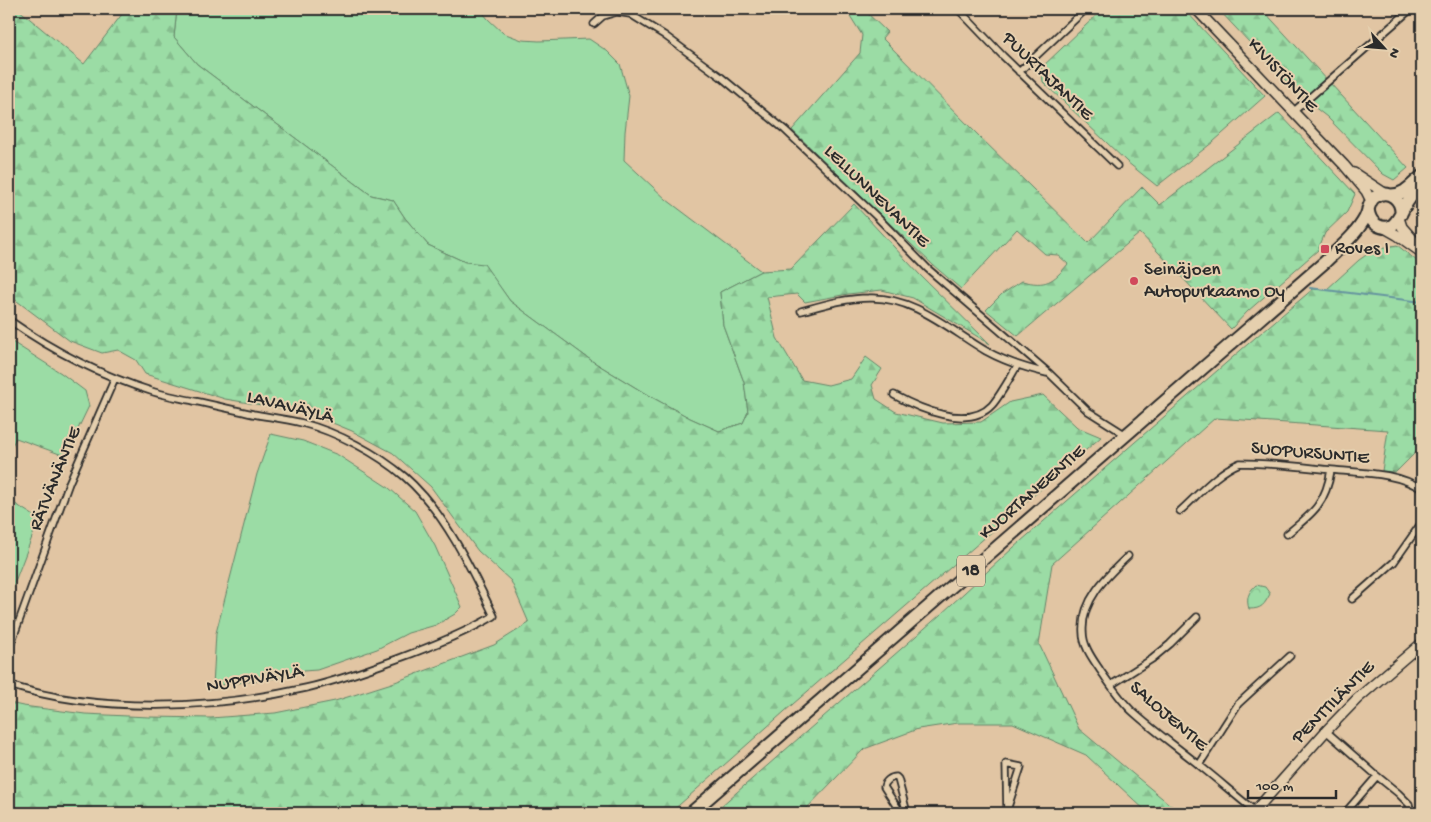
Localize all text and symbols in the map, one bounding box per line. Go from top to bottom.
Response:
north arrow [1358,22,1408,72]
street label: PUURTAJANTIE [996,27,1098,127]
street label: KIVISTÖNTIE [1242,34,1323,119]
text: N [1384,45,1403,60]
street label: LELLUNNEVANTIE [818,141,935,254]
place label: Roves I [1335,238,1389,261]
marker: Roves I [1319,243,1331,255]
place label: Seinäjoen Autopurkaamo Oy [1144,259,1286,304]
marker: Seinäjoen Autopurkaamo Oy [1128,275,1140,287]
street label: LAVAVÄYLÄ [244,386,338,430]
street label: RÄTVÄNÄNTIE [25,423,88,534]
street label: SUOPURSUNTIE [1250,437,1371,471]
street label: KUORTANEENTIE [975,440,1092,545]
road number: 18 [957,556,985,586]
street label: PENTTILÄNTIE [1287,656,1381,750]
street label: NUPPIVÄYLÄ [205,661,307,699]
street label: SALOJENTIE [1124,677,1213,758]
scale bar [1248,767,1336,799]
text: 100 m [1255,778,1294,796]

